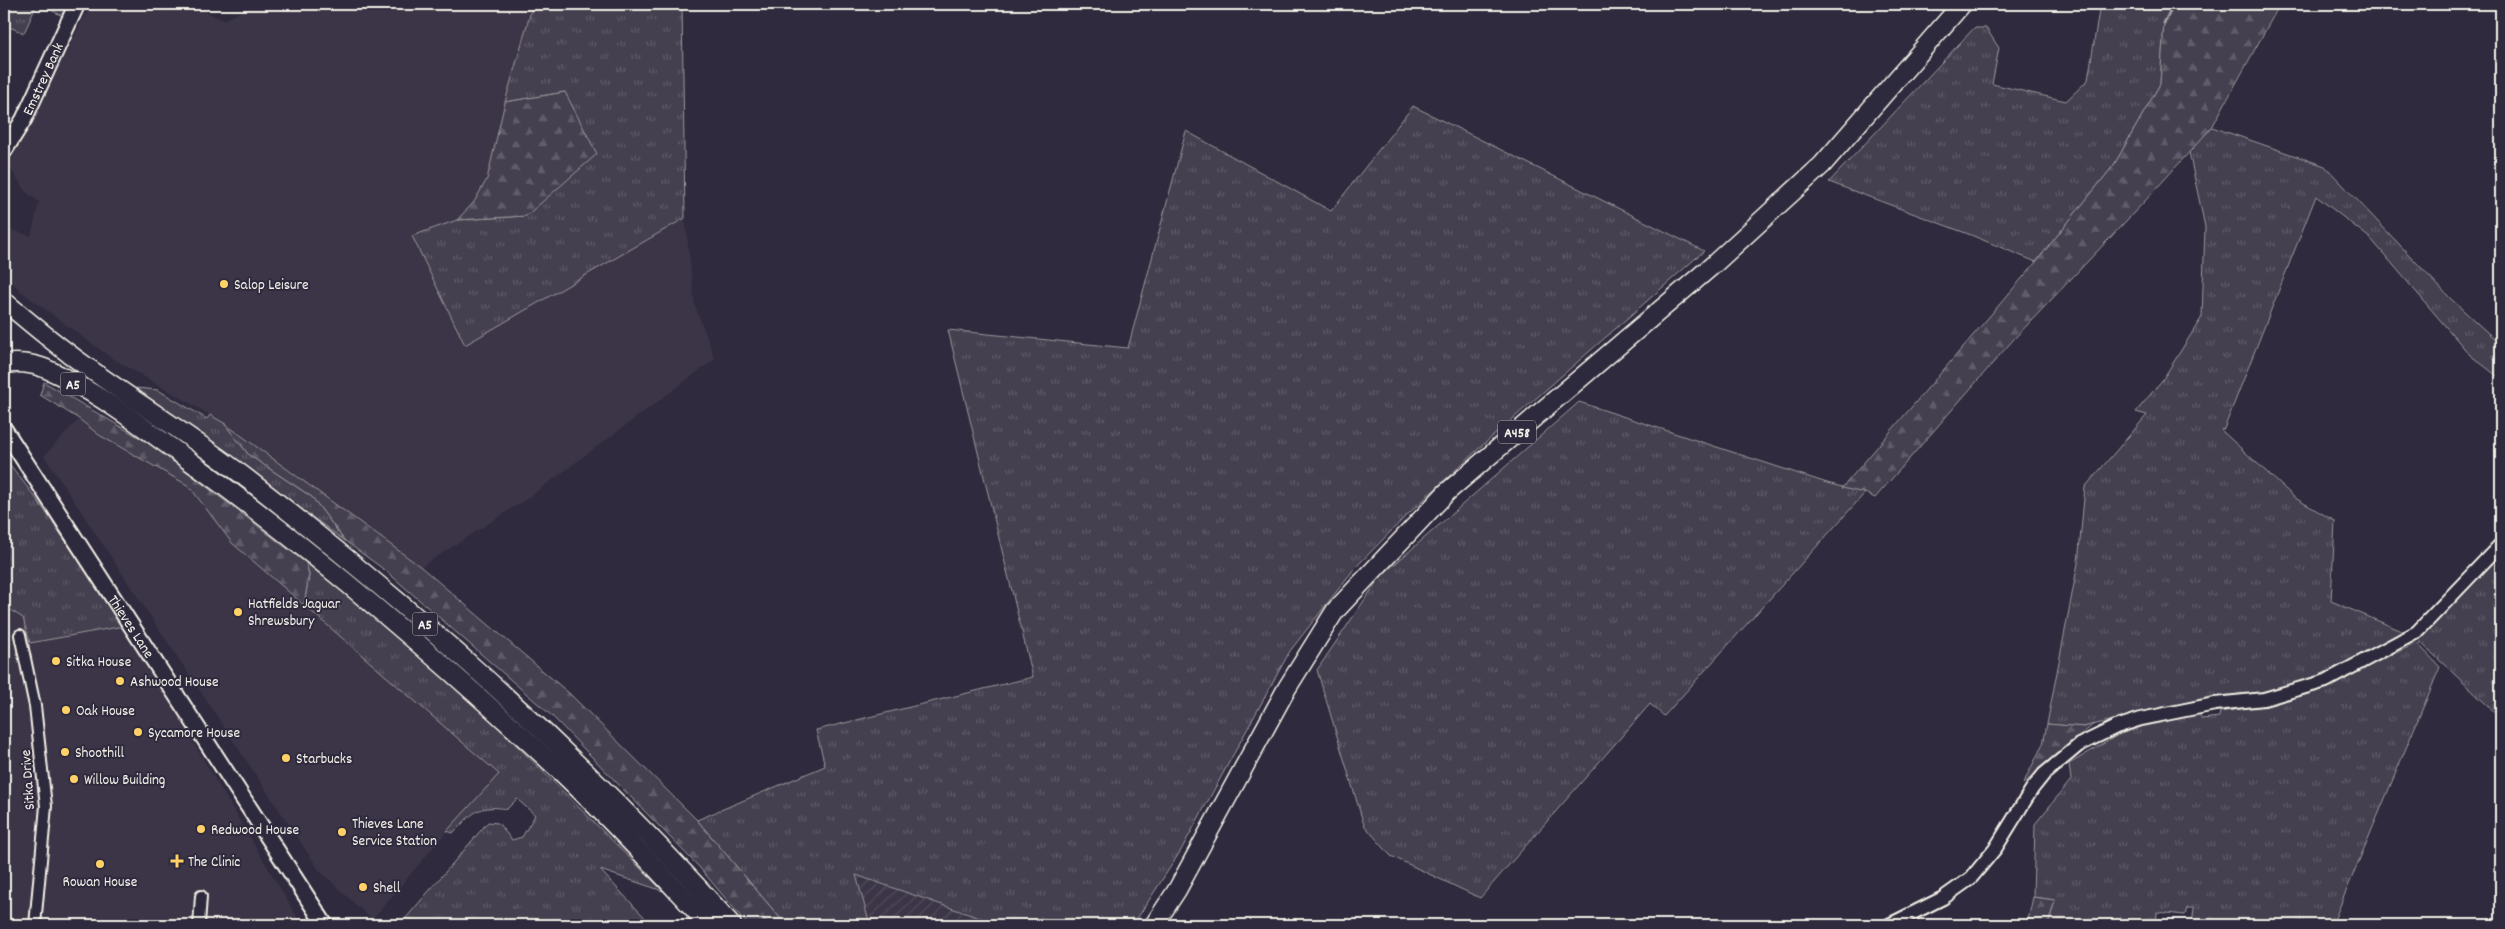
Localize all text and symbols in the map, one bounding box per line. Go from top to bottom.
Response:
street label: Emstrey Bank [18,40,71,120]
place label: Salop Leisure [234,275,309,297]
marker: Salop Leisure [218,278,230,290]
road number: A5 [60,372,86,396]
road number: A458 [1498,421,1536,444]
street label: Thieves Lane [101,591,159,664]
place label: Hatfields Jaguar Shrewsbury [248,594,341,633]
marker: Hatfields Jaguar Shrewsbury [232,606,244,618]
road number: A5 [412,612,438,636]
place label: Sitka House [66,652,132,674]
marker: Sitka House [50,655,62,667]
place label: Ashwood House [130,672,219,694]
marker: Ashwood House [114,675,126,687]
place label: Oak House [76,701,135,723]
marker: Oak House [60,704,72,716]
place label: Sycamore House [148,723,240,745]
marker: Sycamore House [132,726,144,738]
place label: Shoothill [75,743,125,765]
marker: Shoothill [59,746,71,758]
street label: Sitka Drive [16,749,42,811]
place label: Starbucks [296,749,352,771]
marker: Starbucks [280,752,292,764]
place label: Willow Building [84,770,165,792]
marker: Willow Building [68,773,80,785]
place label: Thieves Lane Service Station [352,814,437,853]
place label: Redwood House [211,820,300,842]
marker: Redwood House [195,823,207,835]
marker: Thieves Lane Service Station [336,826,348,838]
place label: The Clinic [188,852,240,874]
marker: The Clinic [170,854,184,868]
marker: Rowan House [94,858,106,870]
place label: Rowan House [63,872,138,894]
place label: Shell [373,878,401,900]
marker: Shell [357,881,369,893]

